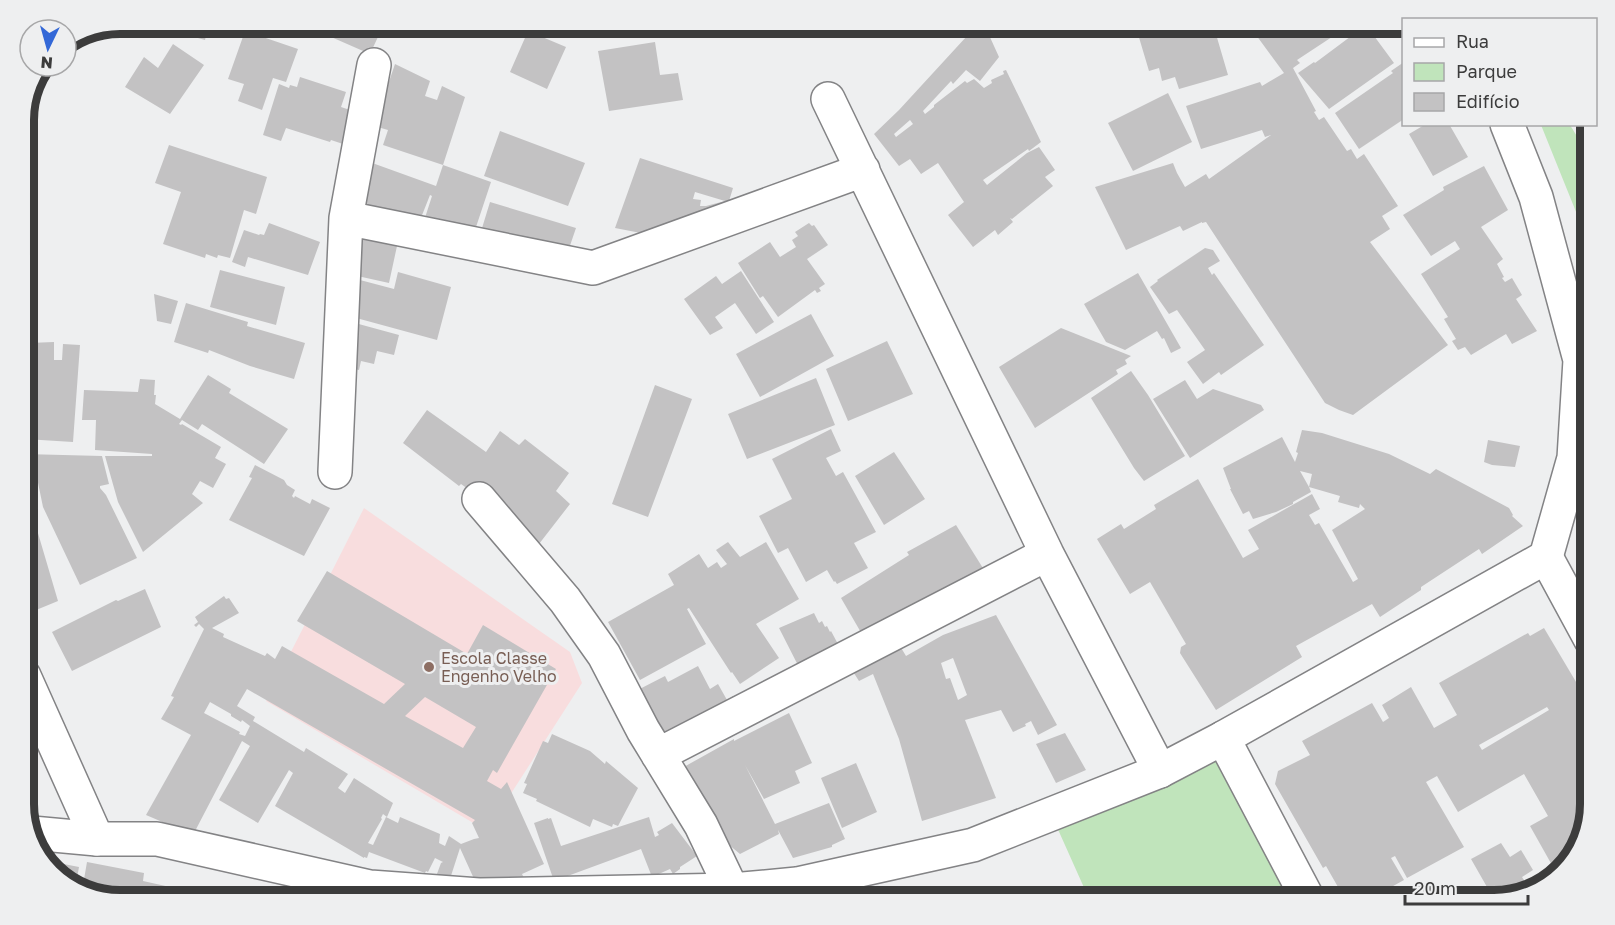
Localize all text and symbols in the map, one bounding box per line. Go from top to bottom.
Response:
north arrow [18,18,78,78]
legend [1402,18,1597,126]
text: Rua [1456,30,1489,52]
text: N [40,52,54,73]
text: Parque [1456,60,1517,82]
text: Edifício [1456,90,1520,112]
place label: Escola Classe Engenho Velho [441,648,557,686]
marker: Escola Classe Engenho Velho [422,660,436,674]
scale bar [1405,868,1528,906]
text: 20 m [1414,877,1456,899]

